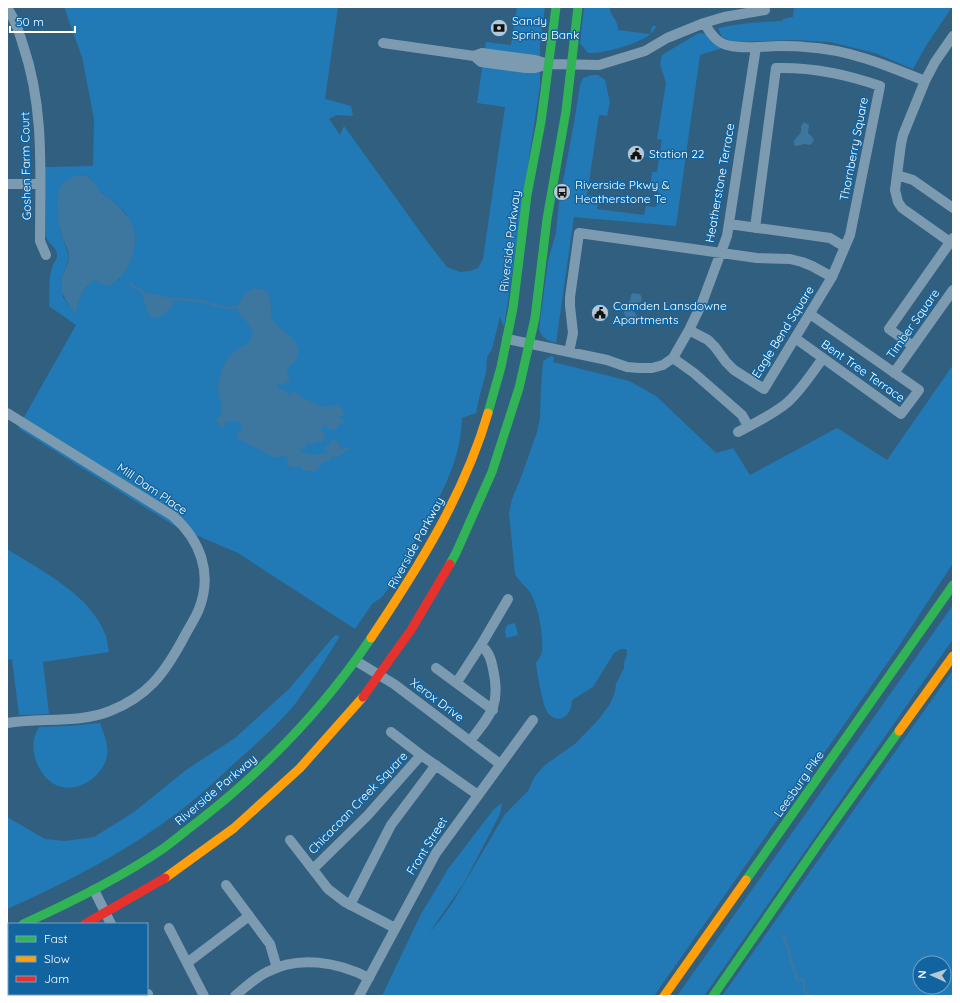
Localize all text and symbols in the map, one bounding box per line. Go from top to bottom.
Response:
scale bar [10,8,75,34]
place label: Sandy Spring Bank [512,13,579,42]
text: 50 m [16,14,44,29]
bank icon: Sandy Spring Bank [489,18,509,38]
street label: Thornberry Square [836,95,871,202]
street label: Goshen Farm Court [17,112,34,220]
street label: Heatherstone Terrace [702,122,737,244]
public building icon: Station 22 [626,144,646,164]
place label: Station 22 [649,146,705,161]
place label: Riverside Pkwy & Heatherstone Te [575,177,670,206]
bus stop icon: Riverside Pkwy & Heatherstone Te [552,182,572,202]
street label: Riverside Parkway [496,189,523,293]
street label: Eagle Bend Square [748,283,817,380]
street label: Timber Square [883,286,942,362]
place label: Camden Lansdowne Apartments [613,298,727,327]
public building icon: Camden Lansdowne Apartments [590,303,610,323]
street label: Bent Tree Terrace [819,336,908,405]
street label: Mill Dam Place [114,460,190,518]
street label: Riverside Parkway [384,494,447,591]
street label: Xerox Drive [408,675,467,725]
street label: Leesburg Pike [770,747,827,820]
street label: Chicacoan Creek Square [305,748,411,857]
street label: Riverside Parkway [172,751,260,828]
street label: Front Street [403,814,450,877]
legend [8,923,148,995]
text: Fast [44,931,68,946]
text: Slow [44,951,70,966]
north arrow [912,955,952,995]
text: N [915,970,929,979]
text: Jam [44,971,69,986]

